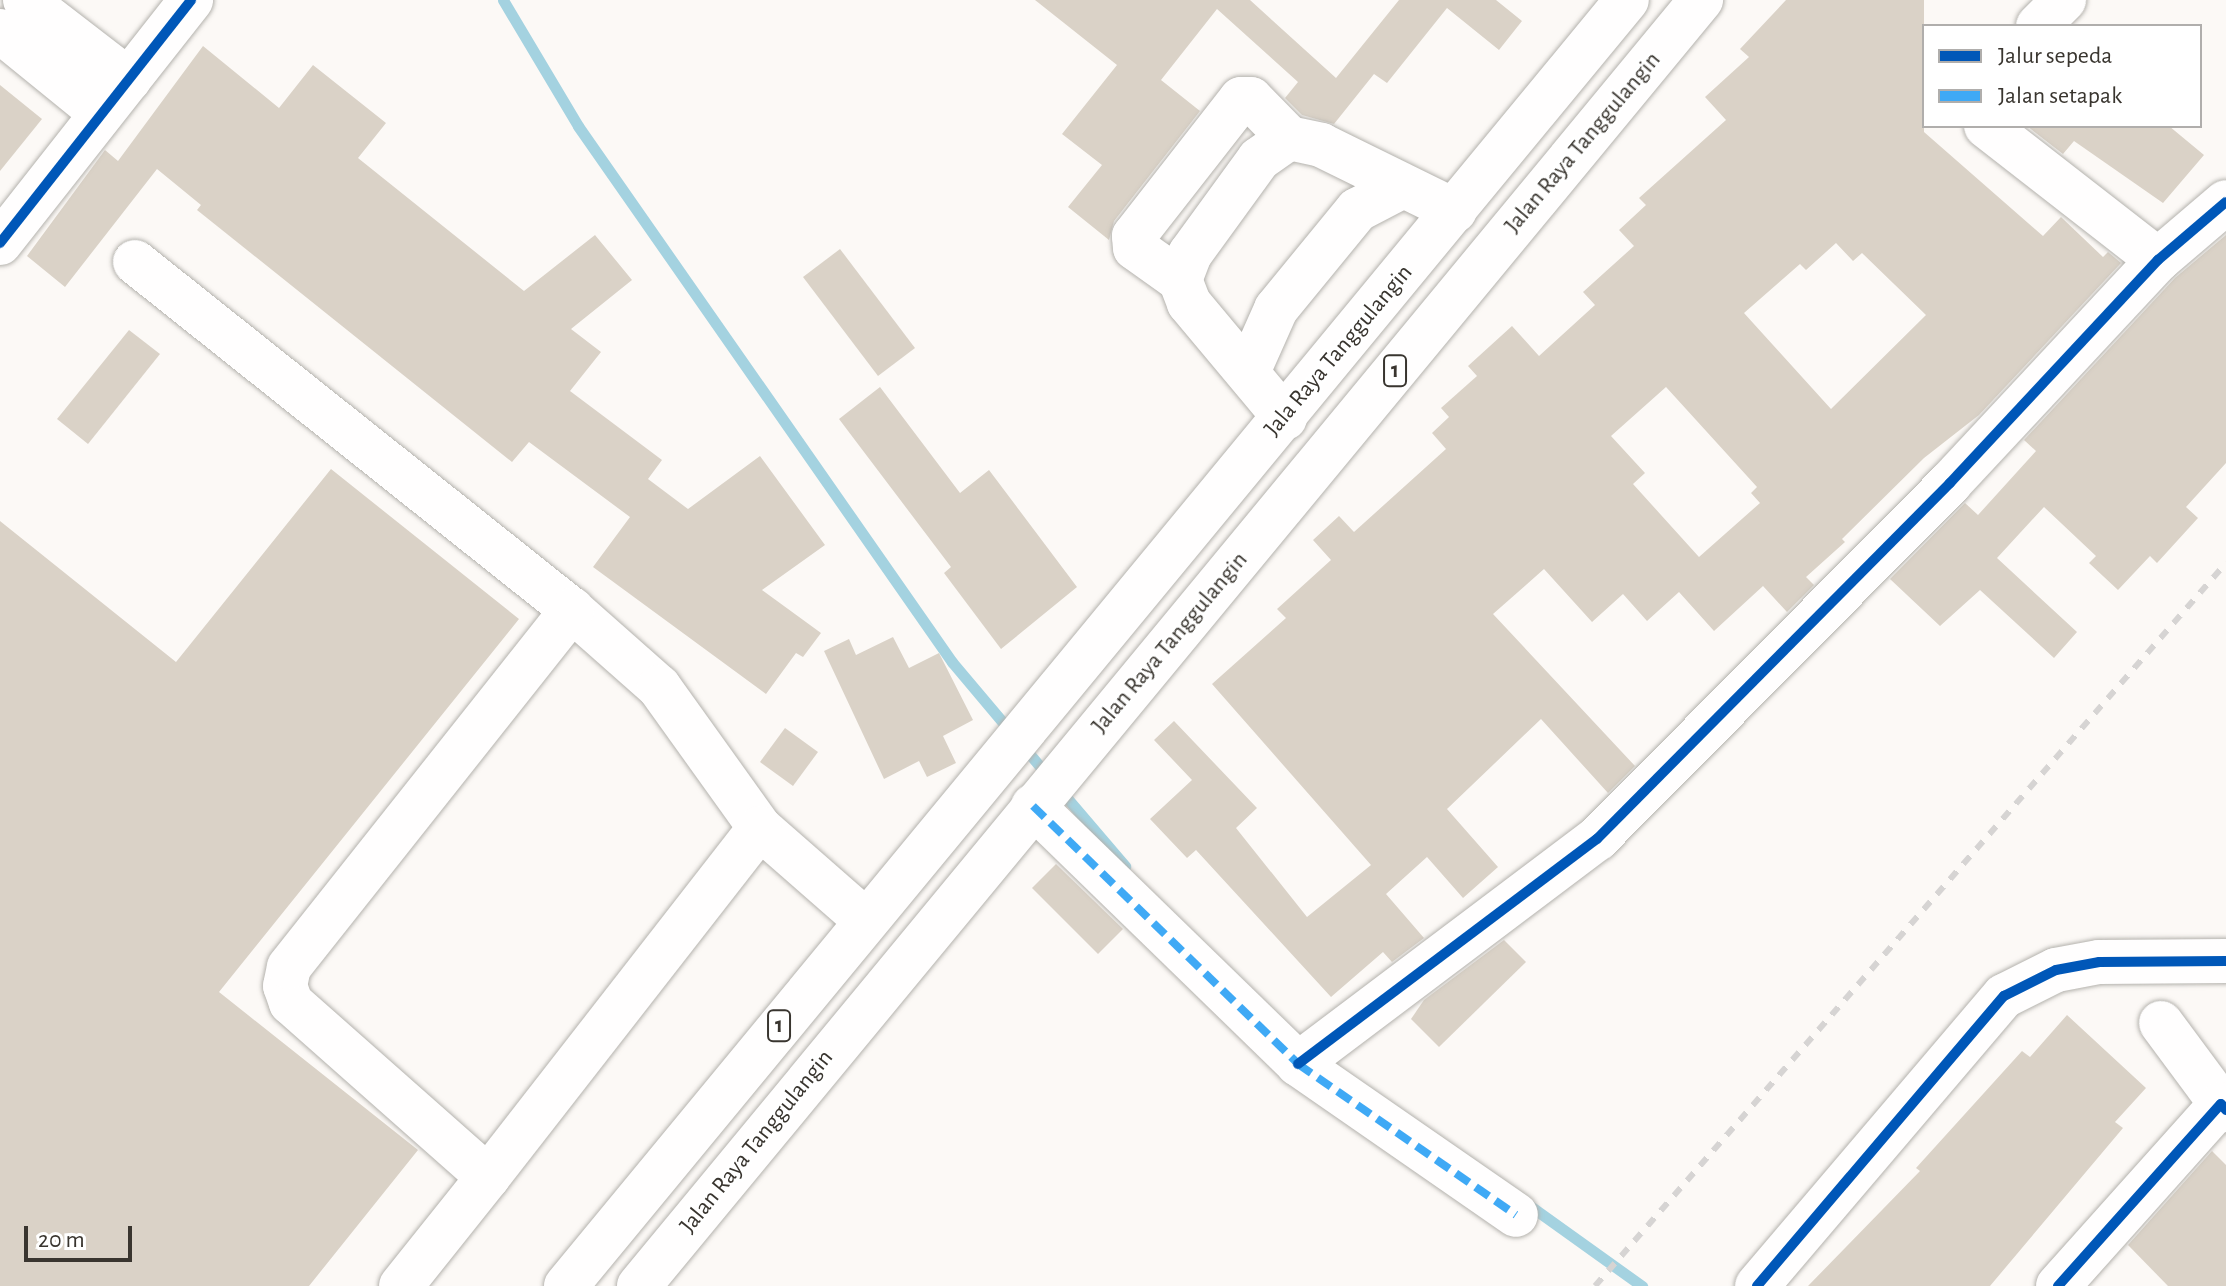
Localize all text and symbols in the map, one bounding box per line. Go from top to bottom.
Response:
legend [1922,24,2202,128]
text: Jalur sepeda [1998,44,2112,68]
street label: Jalan Raya Tanggulangin [1499,47,1667,239]
text: Jalan setapak [1998,84,2122,108]
street label: Jala Raya Tanggulangin [1259,259,1419,443]
road number: 1 [1383,353,1407,389]
street label: Jalan Raya Tanggulangin [1086,547,1254,739]
road number: 1 [767,1008,791,1044]
street label: Jalan Raya Tanggulangin [674,1044,840,1240]
scale bar [28,1210,136,1260]
text: 20 m [38,1228,85,1252]

